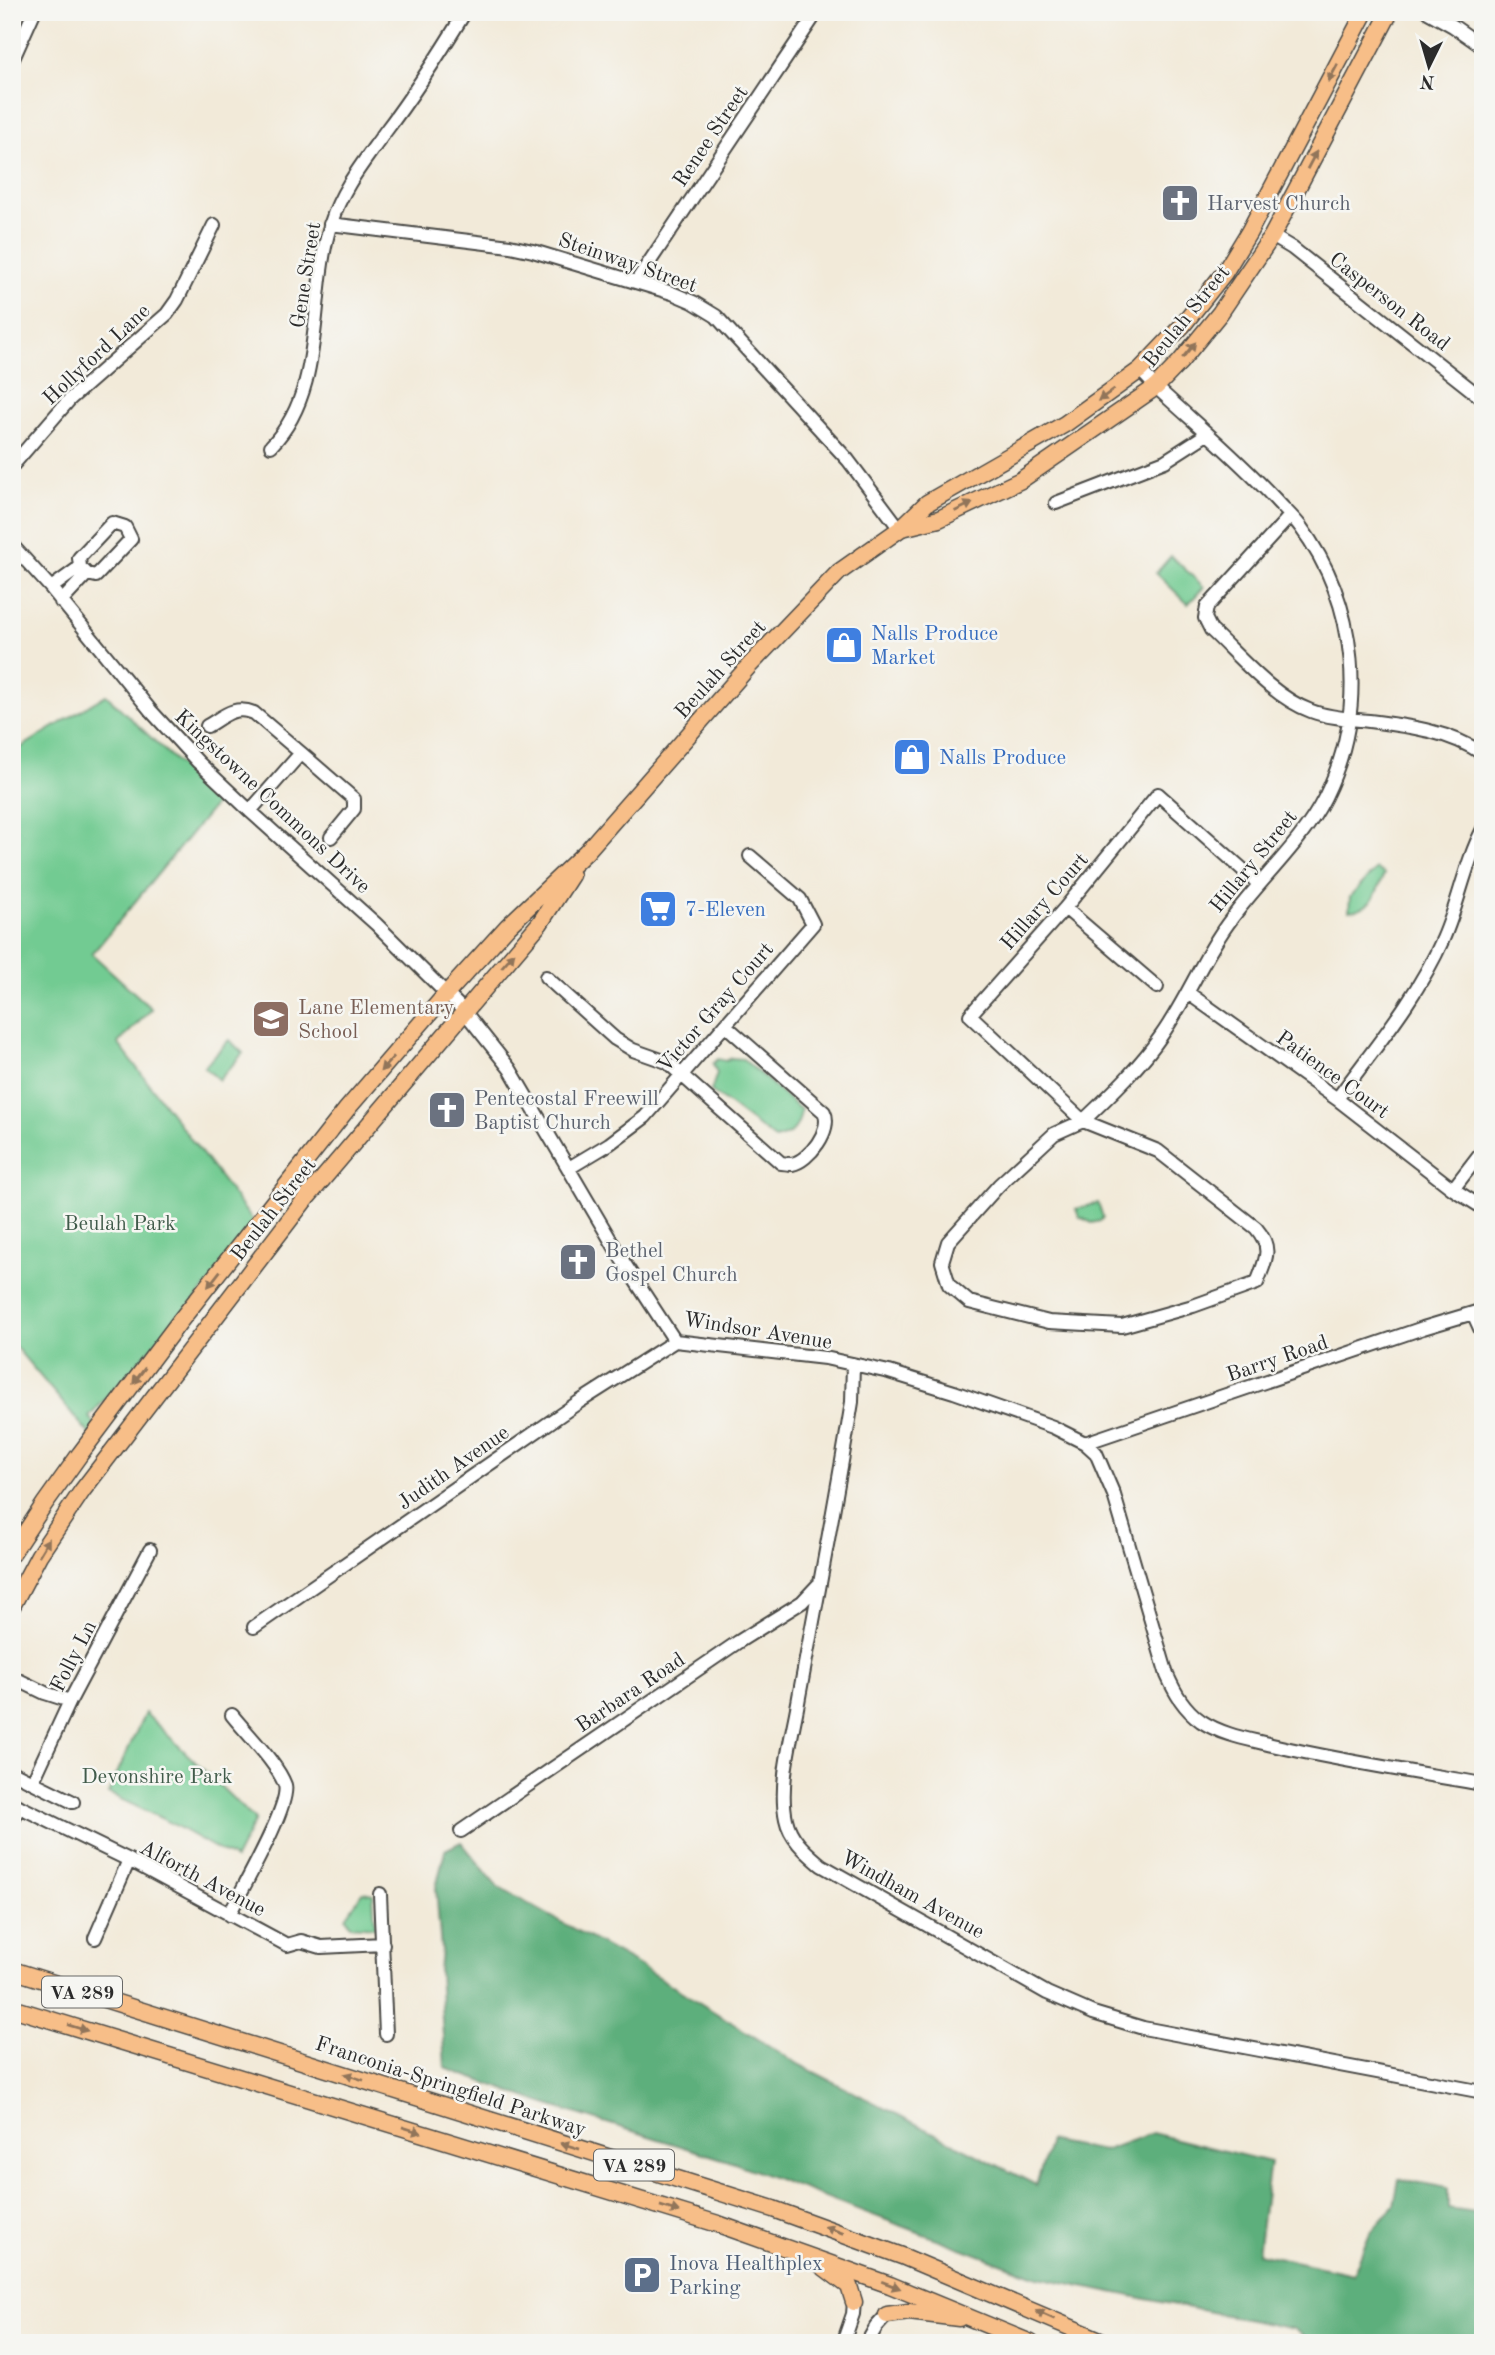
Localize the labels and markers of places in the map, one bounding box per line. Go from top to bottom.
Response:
church icon: Harvest Church [1159,182,1201,224]
place label: Harvest Church [1207,194,1351,215]
shop icon: Nalls Produce Market [823,624,865,666]
place label: Nalls Produce Market [871,624,998,669]
shop icon: Nalls Produce [891,736,933,778]
place label: Nalls Produce [939,748,1066,769]
supermarket icon: 7-Eleven [637,888,679,930]
place label: 7-Eleven [685,900,766,921]
school or university icon: Lane Elementary School [250,998,292,1040]
place label: Lane Elementary School [298,998,454,1043]
church icon: Pentecostal Freewill Baptist Church [426,1089,468,1131]
place label: Pentecostal Freewill Baptist Church [474,1089,659,1134]
church icon: Bethel Gospel Church [557,1241,599,1283]
place label: Bethel Gospel Church [605,1241,738,1286]
parking icon: Inova Healthplex Parking [621,2254,663,2296]
place label: Inova Healthplex Parking [669,2254,823,2299]

